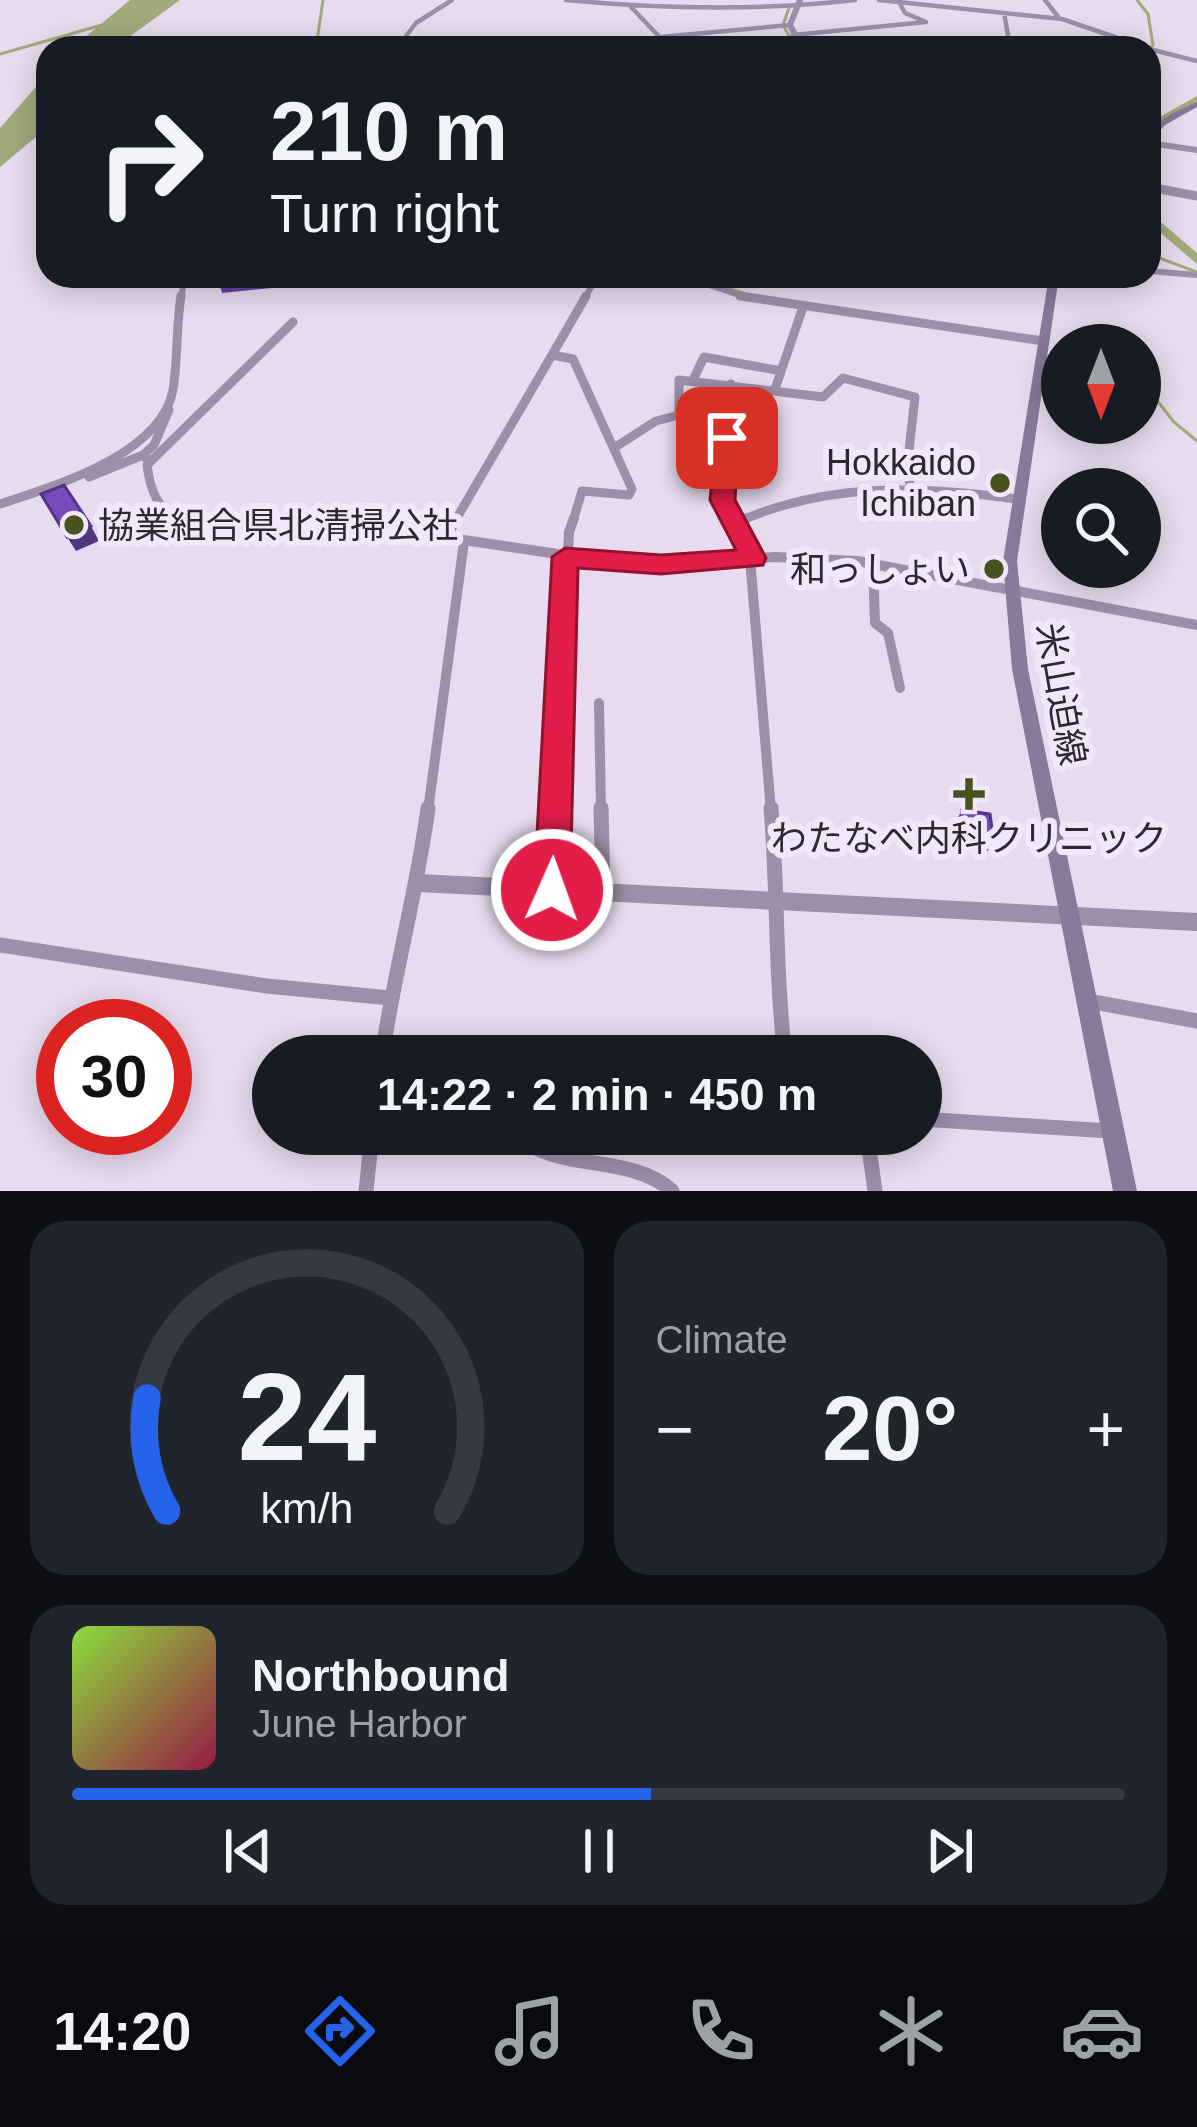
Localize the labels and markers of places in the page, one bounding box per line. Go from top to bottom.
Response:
pin [676,387,778,489]
place label: Hokkaido Ichiban [826,442,976,524]
marker: Hokkaido Ichiban [987,470,1013,496]
place label: 協業組合県北清掃公社 [98,505,458,546]
marker: 協業組合県北清掃公社 [61,512,87,538]
place label: 和っしょい [790,549,970,590]
marker: 和っしょい [981,556,1007,582]
marker: わたなべ内科クリニック [953,778,985,810]
place label: わたなべ内科クリニック [771,818,1167,859]

